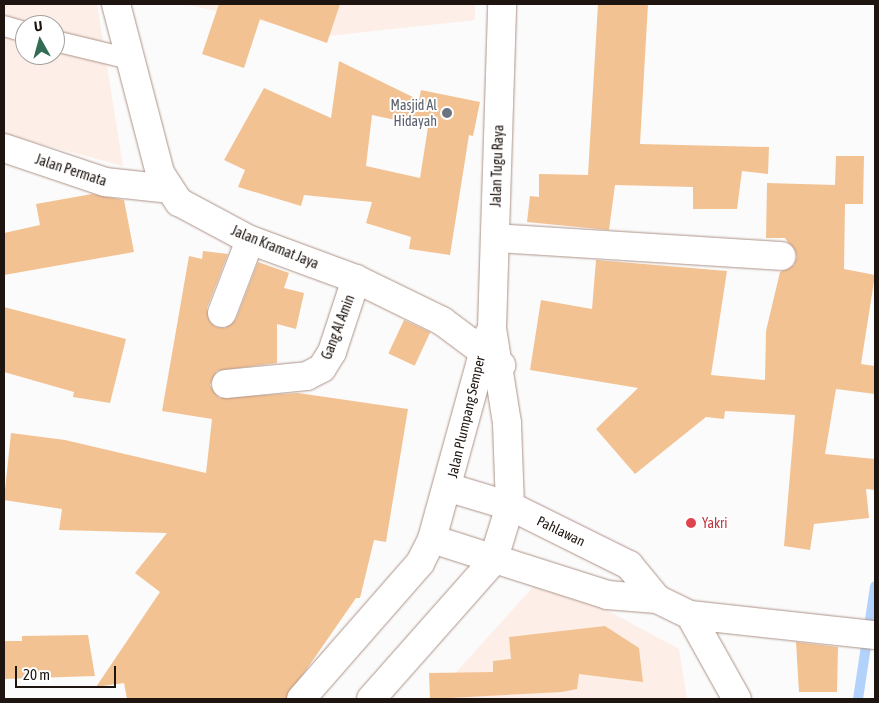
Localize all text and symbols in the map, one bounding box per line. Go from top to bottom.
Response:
north arrow [15,15,65,65]
text: U [33,18,43,35]
place label: Masjid Al Hidayah [391,97,437,130]
marker: Masjid Al Hidayah [441,107,453,119]
street label: Jalan Tugu Raya [487,124,507,208]
street label: Jalan Permata [33,151,109,189]
street label: Jalan Kramat Jaya [229,222,321,272]
street label: Gang Al Amin [318,292,358,362]
street label: Jalan Plumpang Semper [444,354,488,480]
street label: Pahlawan [534,512,588,550]
place label: Yakri [702,515,727,531]
marker: Yakri [684,516,698,530]
scale bar [18,656,119,688]
text: 20 m [23,666,50,683]

